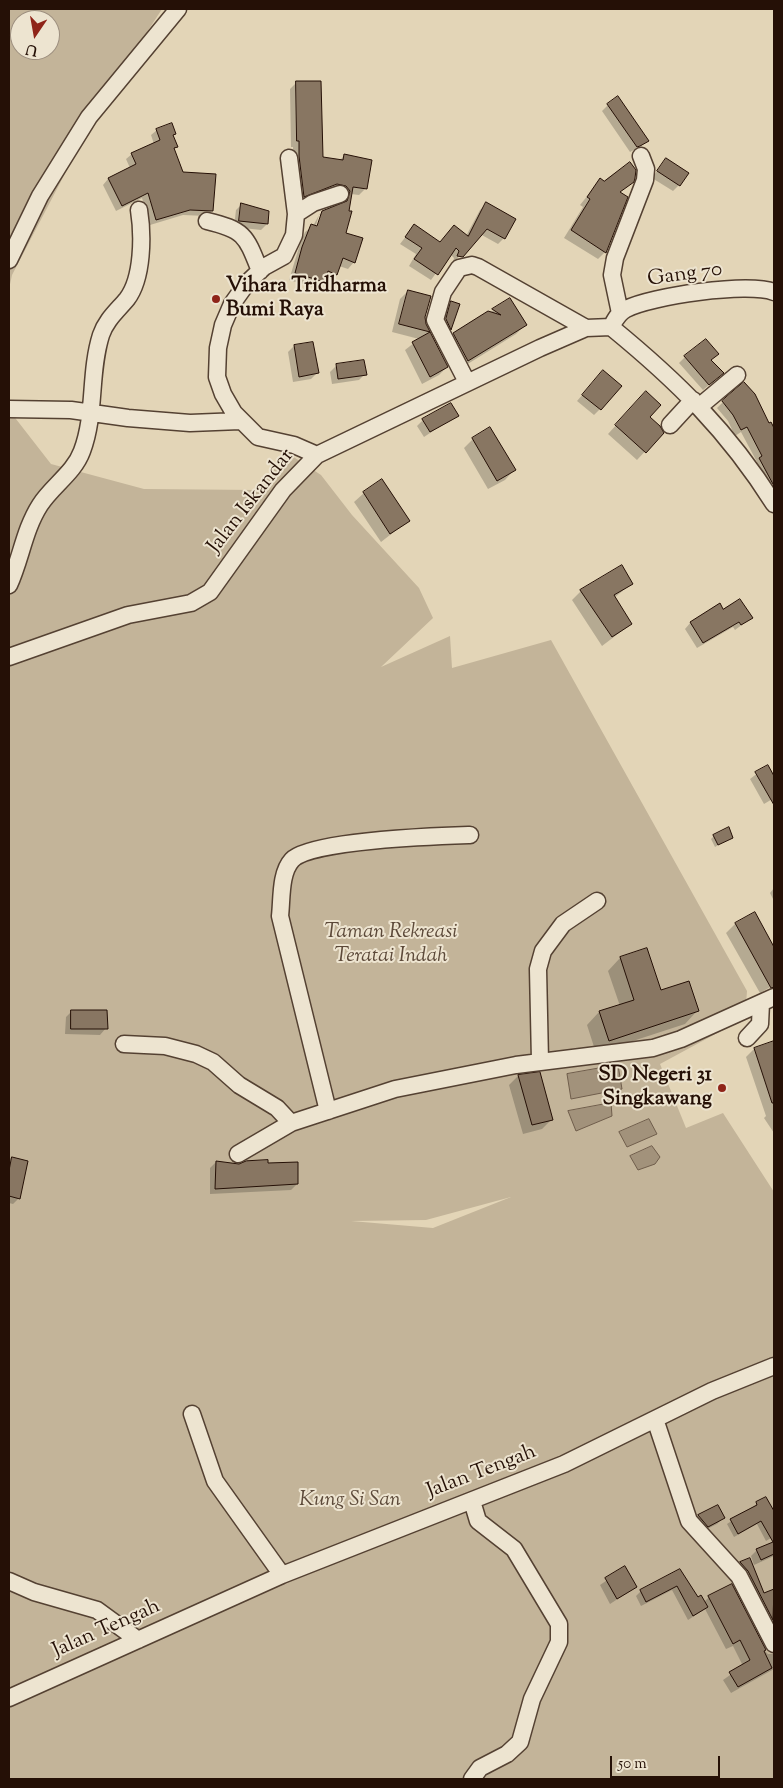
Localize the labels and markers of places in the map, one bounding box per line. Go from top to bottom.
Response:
place label: Vihara Tridharma Bumi Raya [226,274,387,324]
marker: Vihara Tridharma Bumi Raya [210,293,222,305]
place label: SD Negeri 31 Singkawang [598,1063,712,1113]
marker: SD Negeri 31 Singkawang [716,1082,728,1094]

